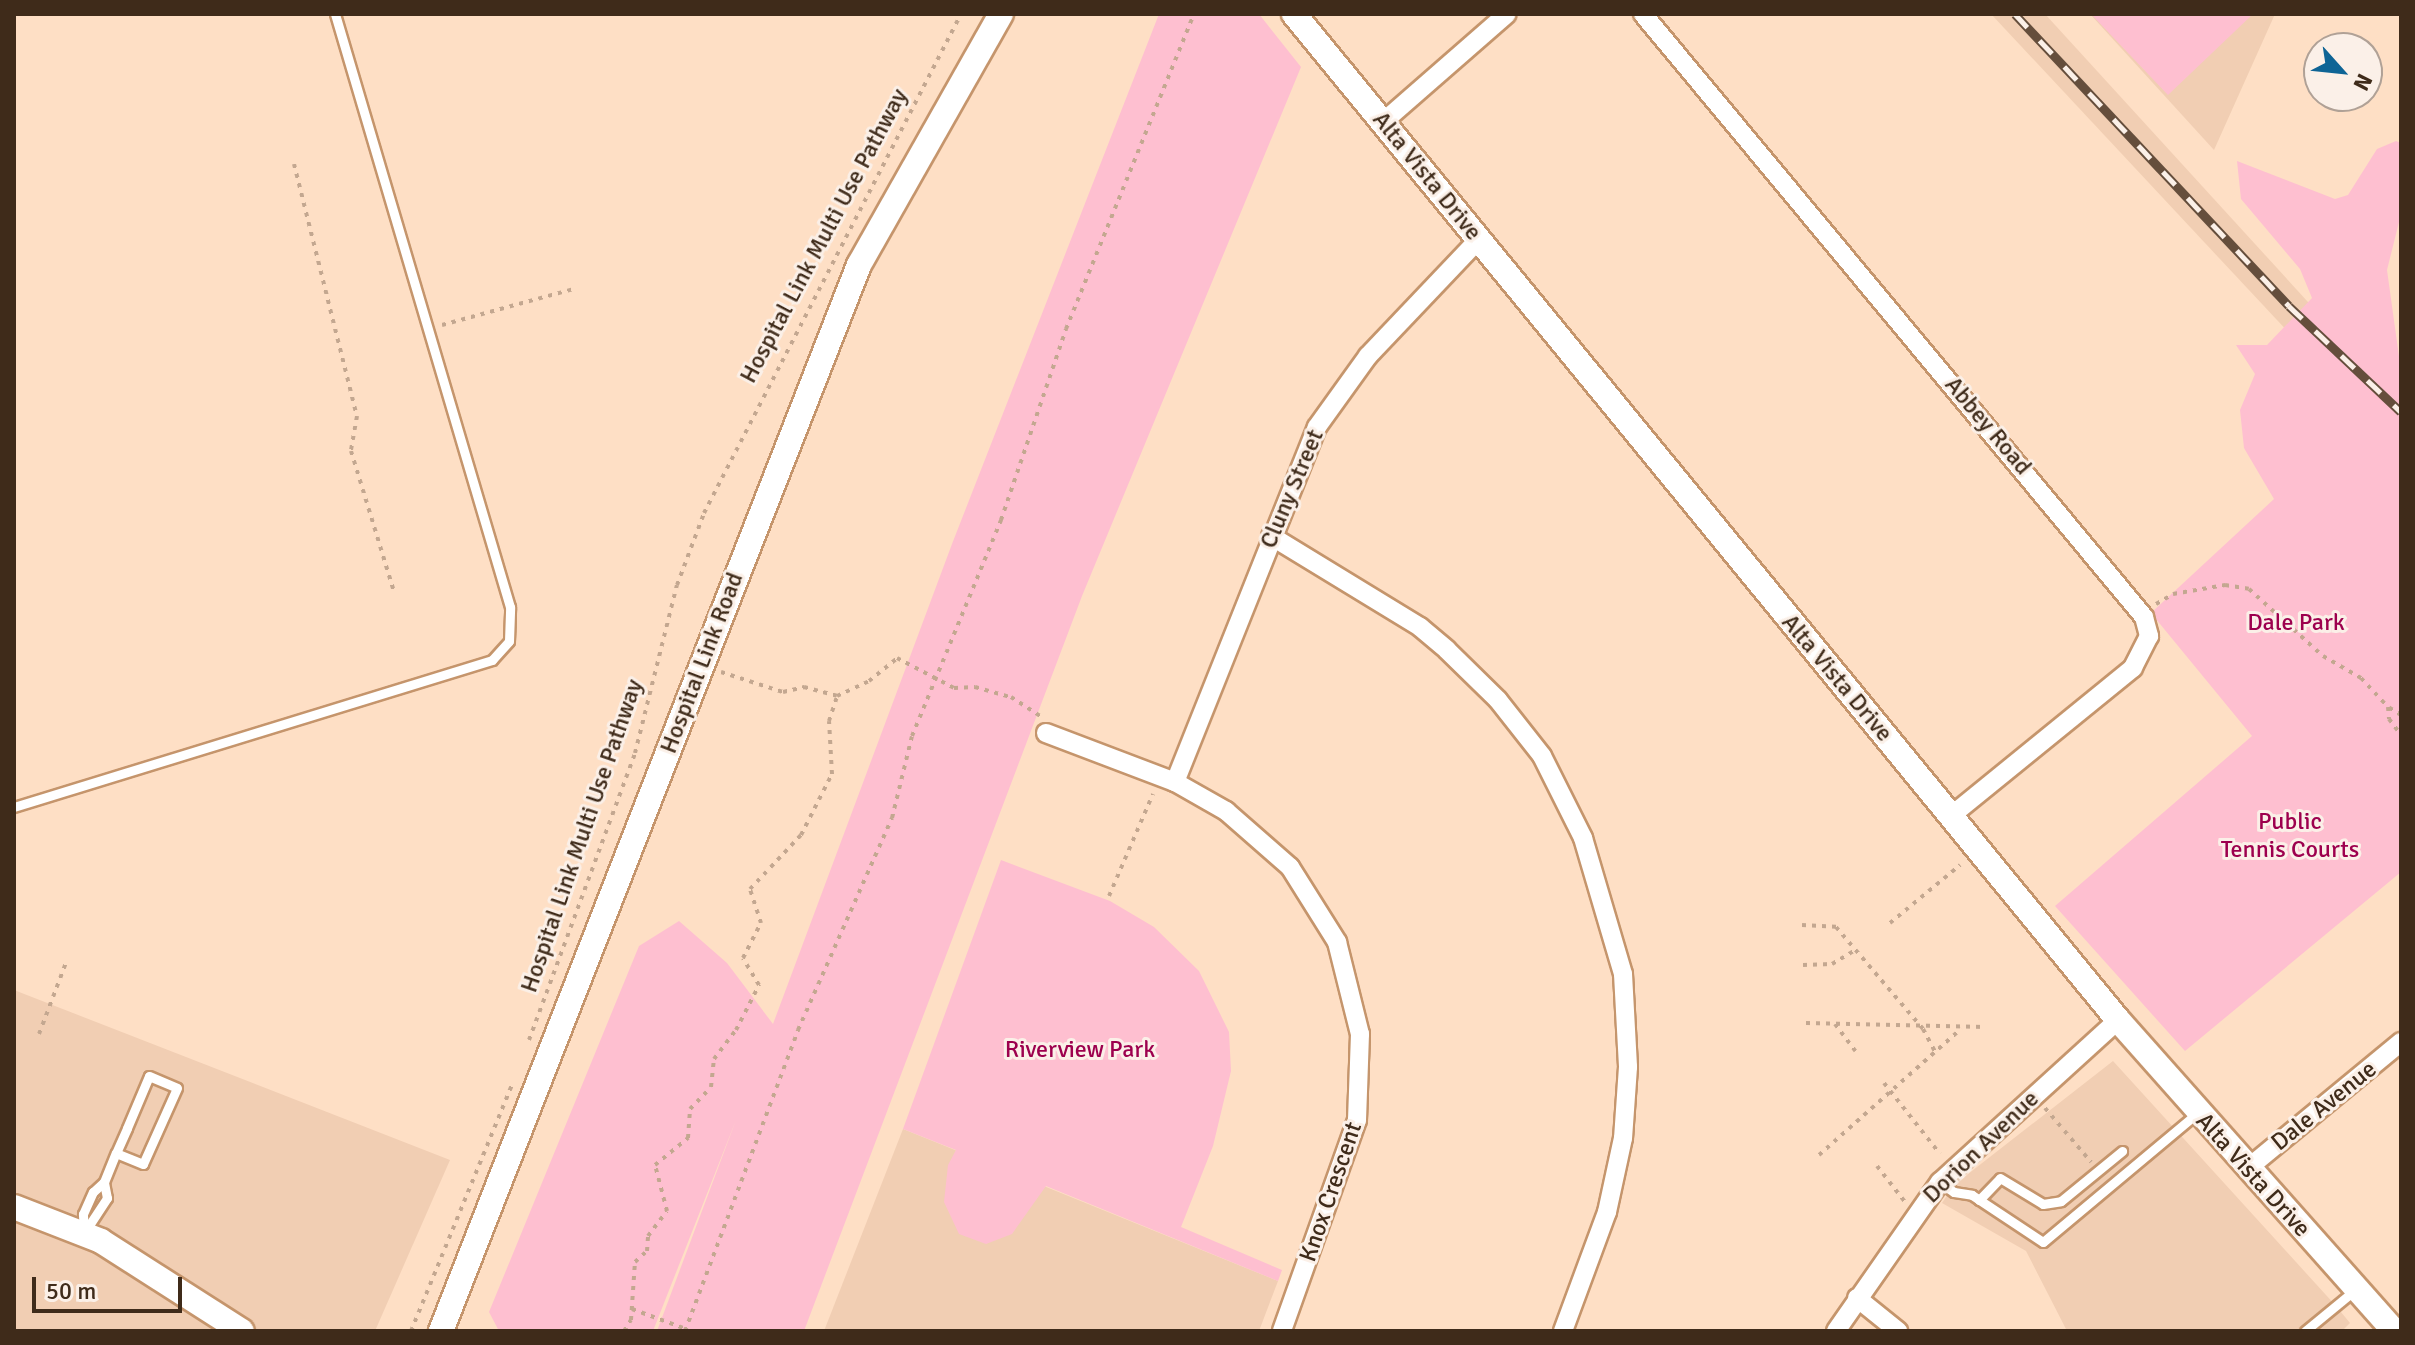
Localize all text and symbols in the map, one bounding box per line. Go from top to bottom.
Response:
north arrow [2303,32,2383,112]
text: N [2348,69,2379,95]
street label: Hospital Link Multi Use Pathway [734,84,914,388]
street label: Alta Vista Drive [1366,106,1488,246]
street label: Abbey Road [1939,371,2037,481]
street label: Cluny Street [1254,425,1330,553]
street label: Hospital Link Road [654,568,750,758]
street label: Alta Vista Drive [1775,609,1899,747]
park label: Dale Park [2247,609,2345,637]
street label: Hospital Link Multi Use Pathway [515,676,649,996]
park label: Public Tennis Courts [2221,808,2359,864]
park label: Riverview Park [1005,1036,1155,1064]
street label: Dale Avenue [2266,1055,2382,1157]
street label: Dorion Avenue [1917,1085,2045,1209]
street label: Alta Vista Drive [2190,1107,2316,1243]
street label: Knox Crescent [1294,1118,1368,1266]
scale bar [36,1261,186,1311]
text: 50 m [46,1276,96,1306]

